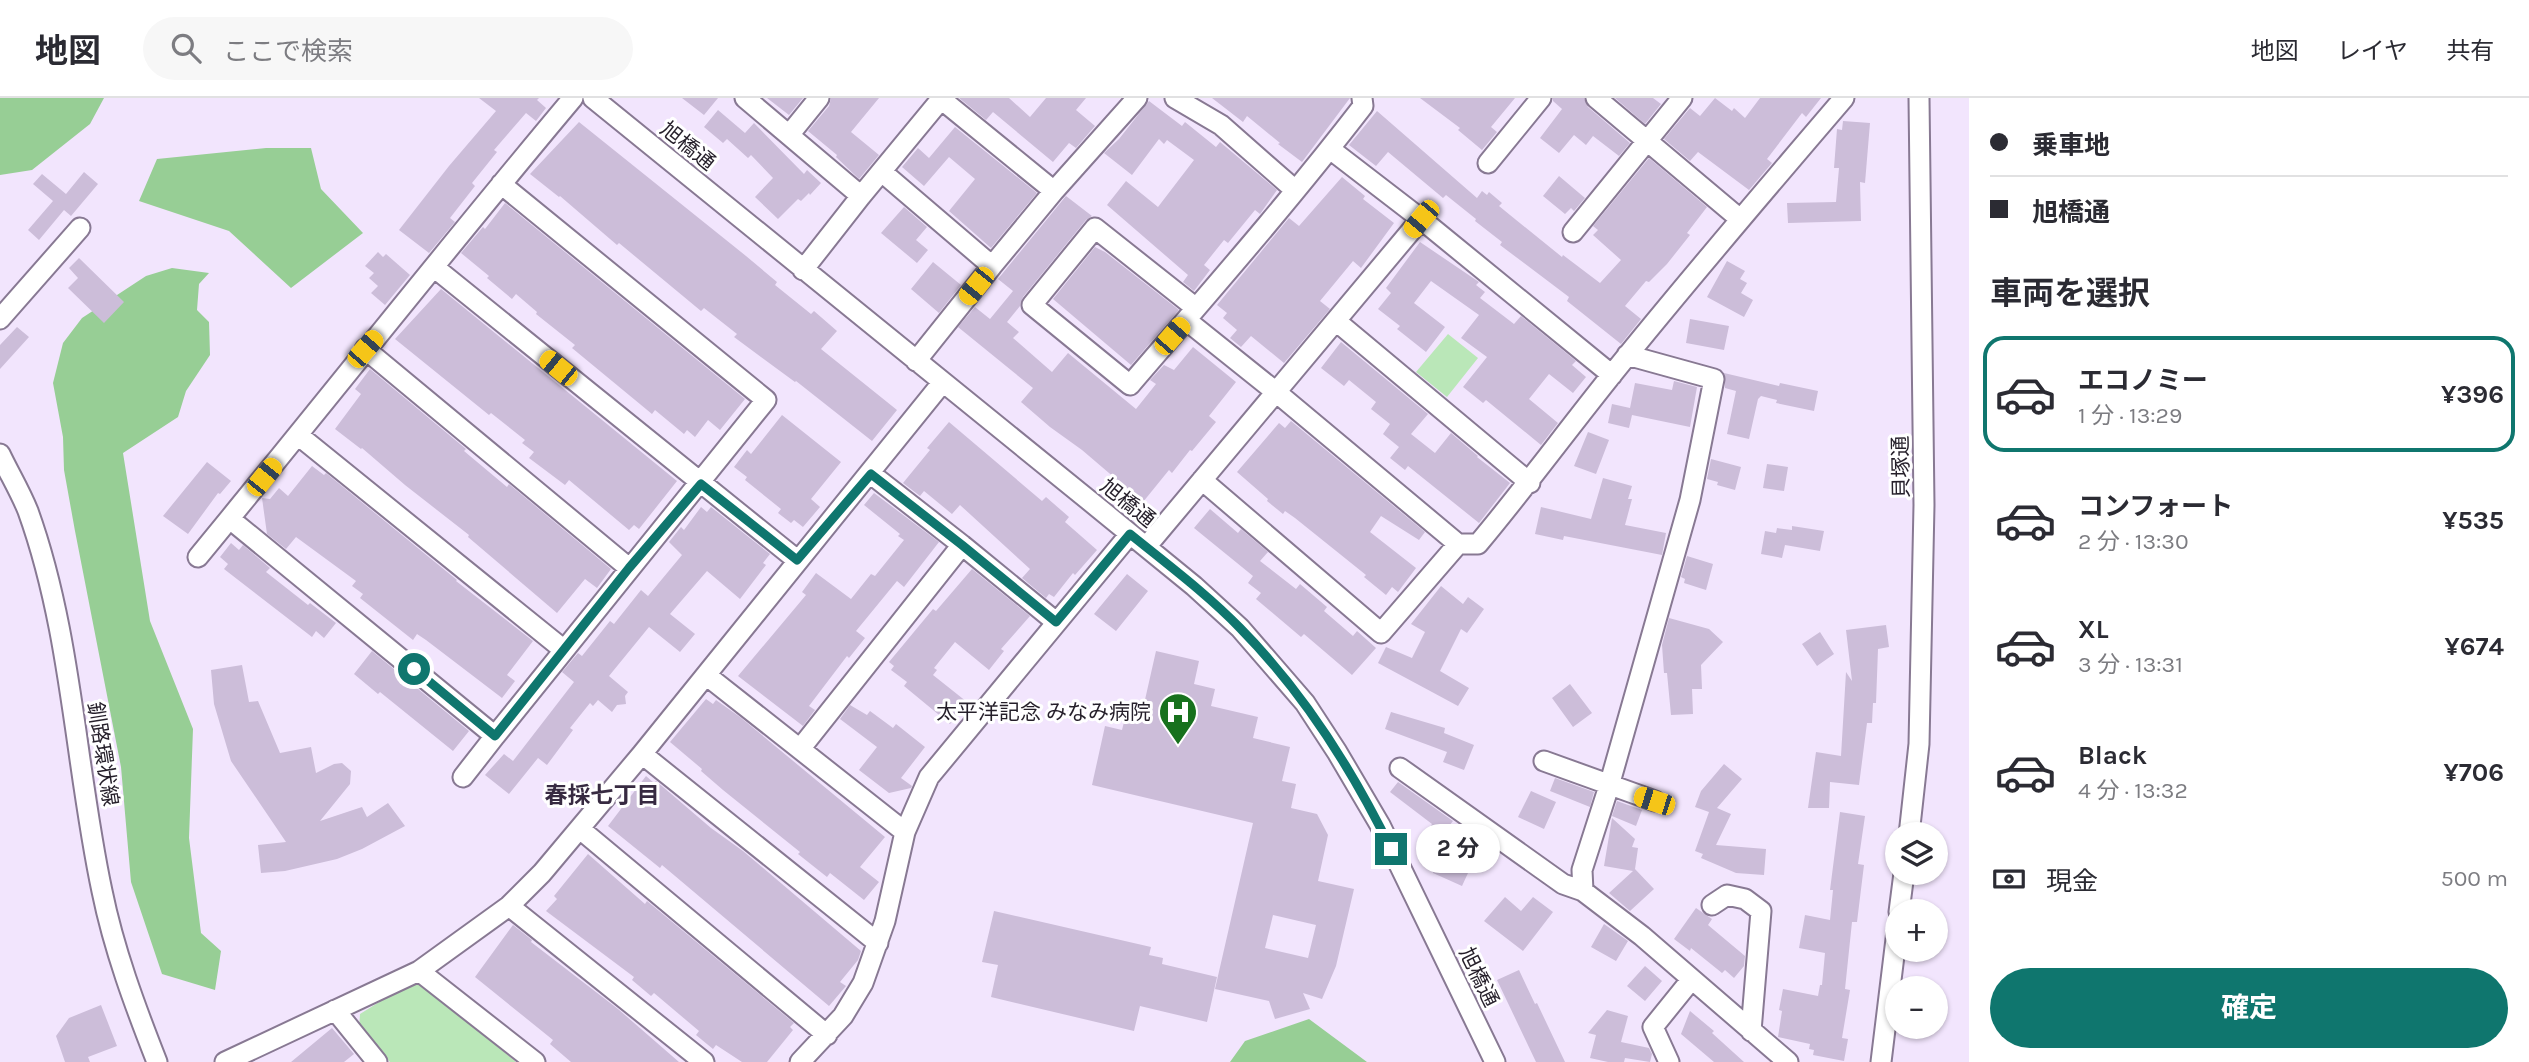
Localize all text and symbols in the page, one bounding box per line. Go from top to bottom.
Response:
search box [143,17,633,80]
icon: search [167,29,205,67]
text: 地図 [35,32,101,70]
text: ここで検索 [223,36,353,67]
text: 地図 [2251,37,2299,65]
text: レイヤ [2337,37,2408,65]
text: 共有 [2446,37,2494,65]
street label: 旭橋通 [656,117,720,175]
text: 乗車地 [2032,130,2110,161]
car [1400,196,1443,242]
text: 旭橋通 [2032,197,2110,228]
car [955,263,998,309]
text: 車両を選択 [1990,275,2150,312]
car [1151,313,1194,359]
car [344,326,387,372]
car [536,347,581,389]
icon: car [1994,363,2057,426]
text: エコノミー [2078,365,2208,396]
text: ¥396 [2441,379,2504,410]
text: 1 分 · 13:29 [2078,402,2182,429]
street label: 貝塚通 [1888,435,1914,499]
car [243,454,286,500]
street label: 旭橋通 [1096,474,1160,532]
icon: car [1994,489,2057,552]
text: コンフォート [2078,491,2233,522]
text: ¥535 [2442,505,2504,536]
text: 2 分 · 13:30 [2078,528,2189,555]
text: XL [2078,614,2109,645]
icon: car [1994,615,2057,678]
text: ¥674 [2445,631,2504,662]
text: 3 分 · 13:31 [2078,651,2183,678]
route start [398,653,430,685]
hospital icon: 太平洋記念 みなみ病院 [1157,691,1199,746]
street label: 釧路環状線 [83,700,123,808]
place label: 太平洋記念 みなみ病院 [936,700,1151,724]
text: Black [2078,740,2147,771]
icon: car [1994,741,2057,804]
text: ¥706 [2444,757,2504,788]
text: 4 分 · 13:32 [2078,777,2188,804]
district label: 春採七丁目 [545,782,660,809]
car [1631,785,1678,817]
map controls [1885,822,1948,1039]
button: layers [1885,822,1948,885]
callout: 2 分 [1416,824,1500,874]
route end [1375,833,1407,865]
text: 2 分 [1437,835,1479,862]
icon: cash [1990,860,2028,898]
text: 500 m [2441,865,2508,892]
text: 現金 [2046,866,2098,897]
button: + [1885,899,1948,962]
street label: 旭橋通 [1454,943,1504,1011]
button: 確定 [1990,968,2508,1048]
button: − [1885,976,1948,1039]

